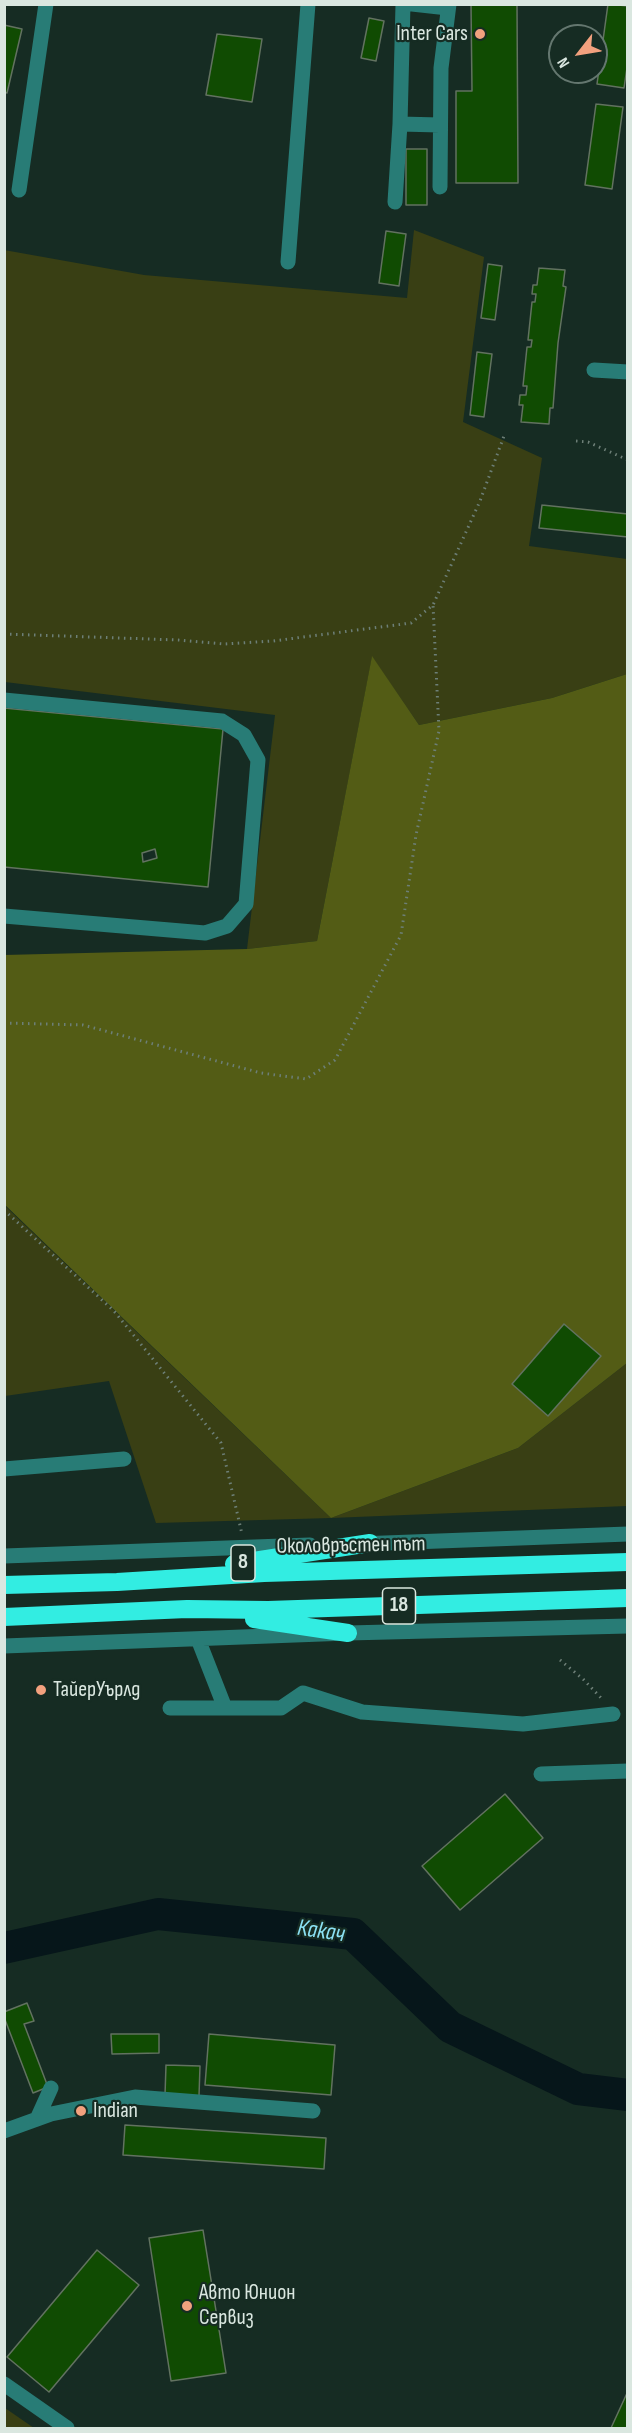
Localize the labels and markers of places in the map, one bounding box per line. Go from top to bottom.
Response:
place label: Inter Cars [396,21,468,47]
marker: Inter Cars [473,27,487,41]
place label: ТайерУърлд [53,1677,140,1703]
marker: ТайерУърлд [34,1683,48,1697]
place label: Indian [93,2098,138,2124]
marker: Indian [74,2104,88,2118]
place label: Авто Юнион Сервиз [199,2280,296,2332]
marker: Авто Юнион Сервиз [180,2299,194,2313]

